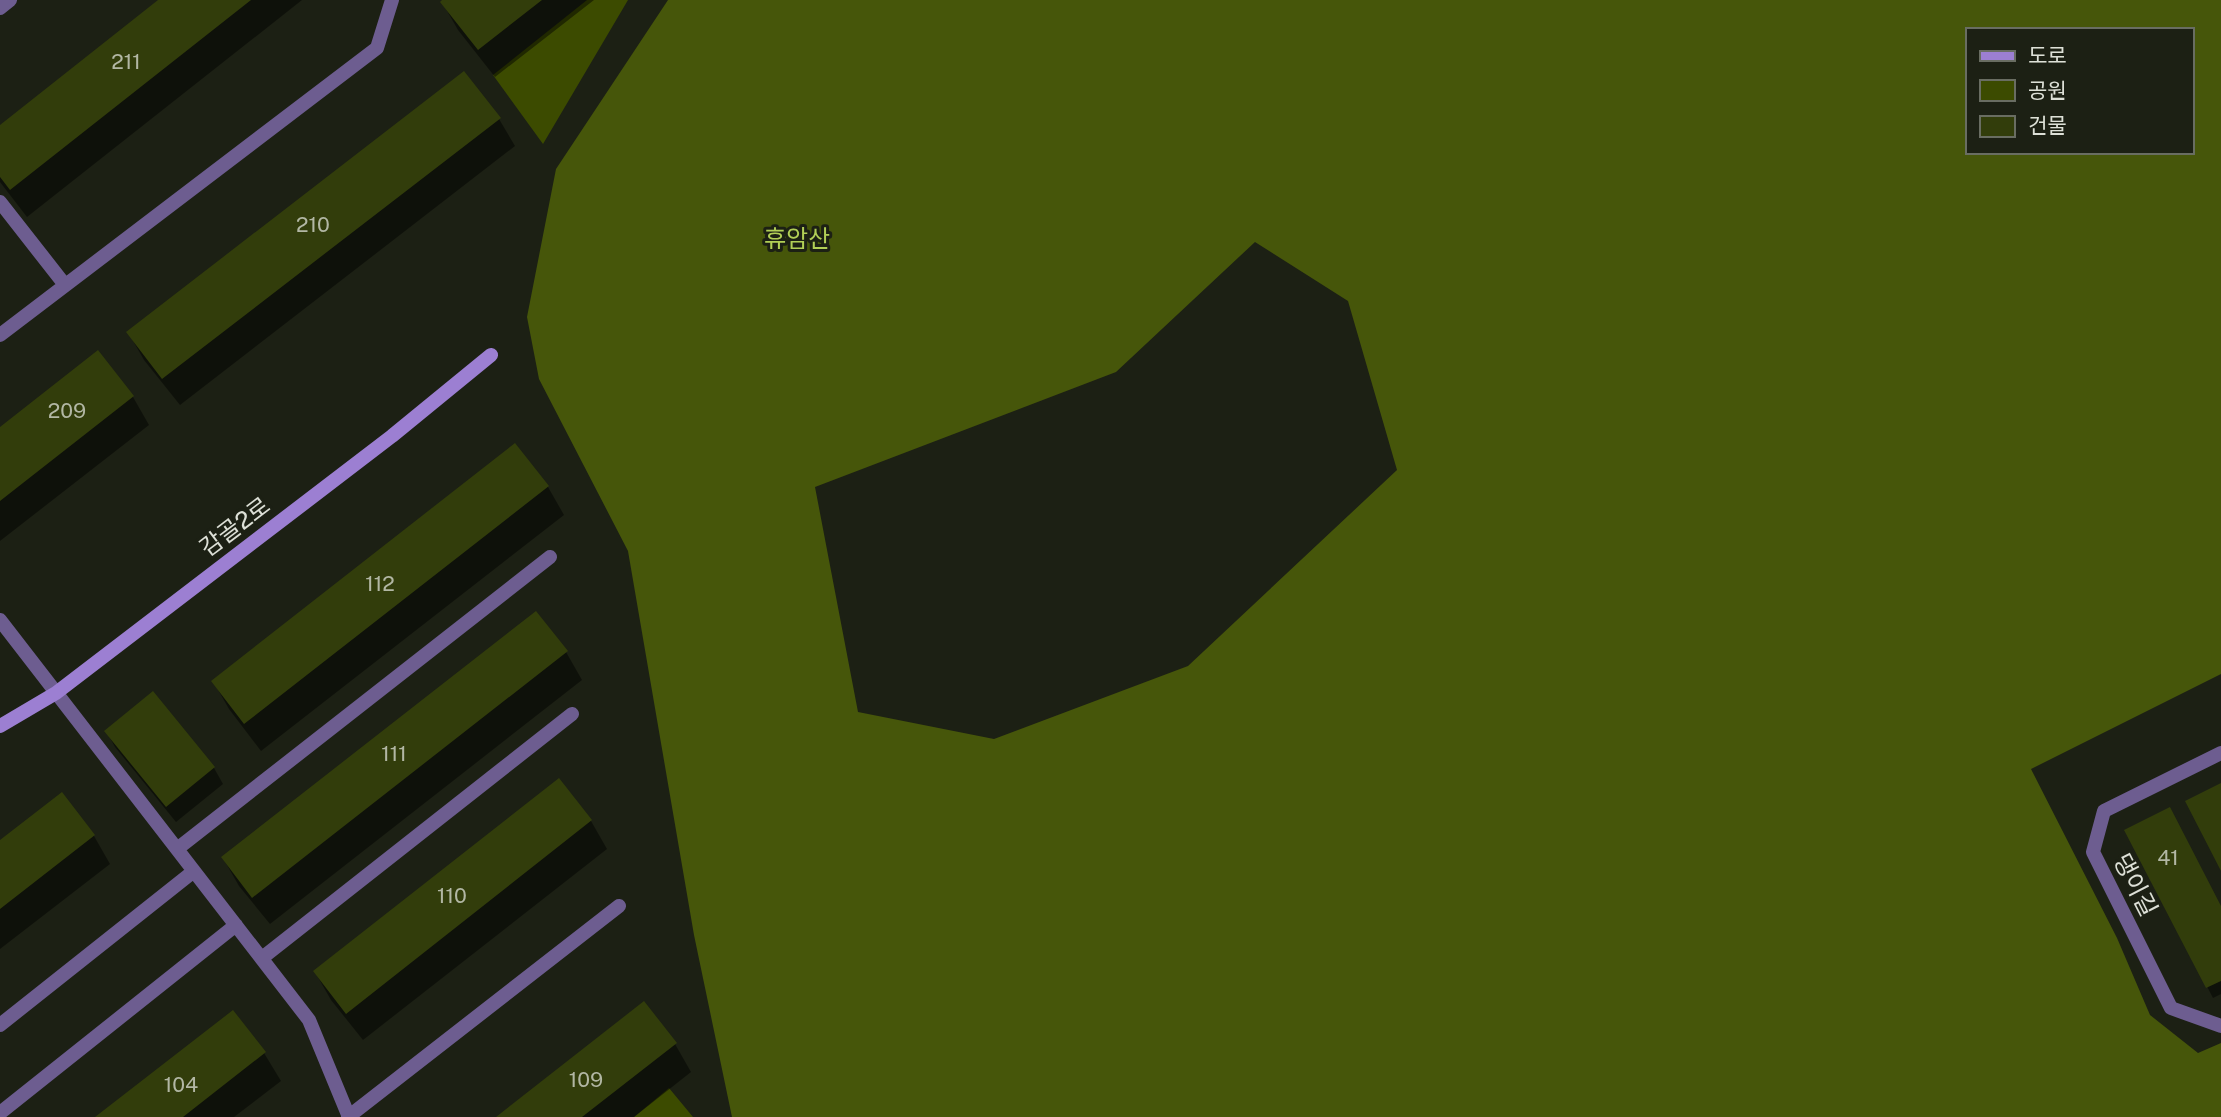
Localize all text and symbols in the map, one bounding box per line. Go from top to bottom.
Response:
legend [1966,28,2193,154]
text: 도로 [2028,43,2067,68]
house number: 211 [111,49,141,74]
text: 공원 [2028,78,2067,103]
text: 건물 [2028,113,2067,138]
house number: 210 [296,212,330,237]
park label: 휴암산 [764,224,830,252]
house number: 209 [48,398,86,423]
street label: 감골2로 [194,491,275,562]
house number: 112 [365,571,395,596]
house number: 111 [381,741,407,766]
house number: 41 [2157,845,2179,870]
street label: 댕이길 [2108,849,2163,920]
house number: 110 [437,883,467,908]
house number: 109 [569,1067,603,1092]
house number: 104 [164,1072,198,1097]

